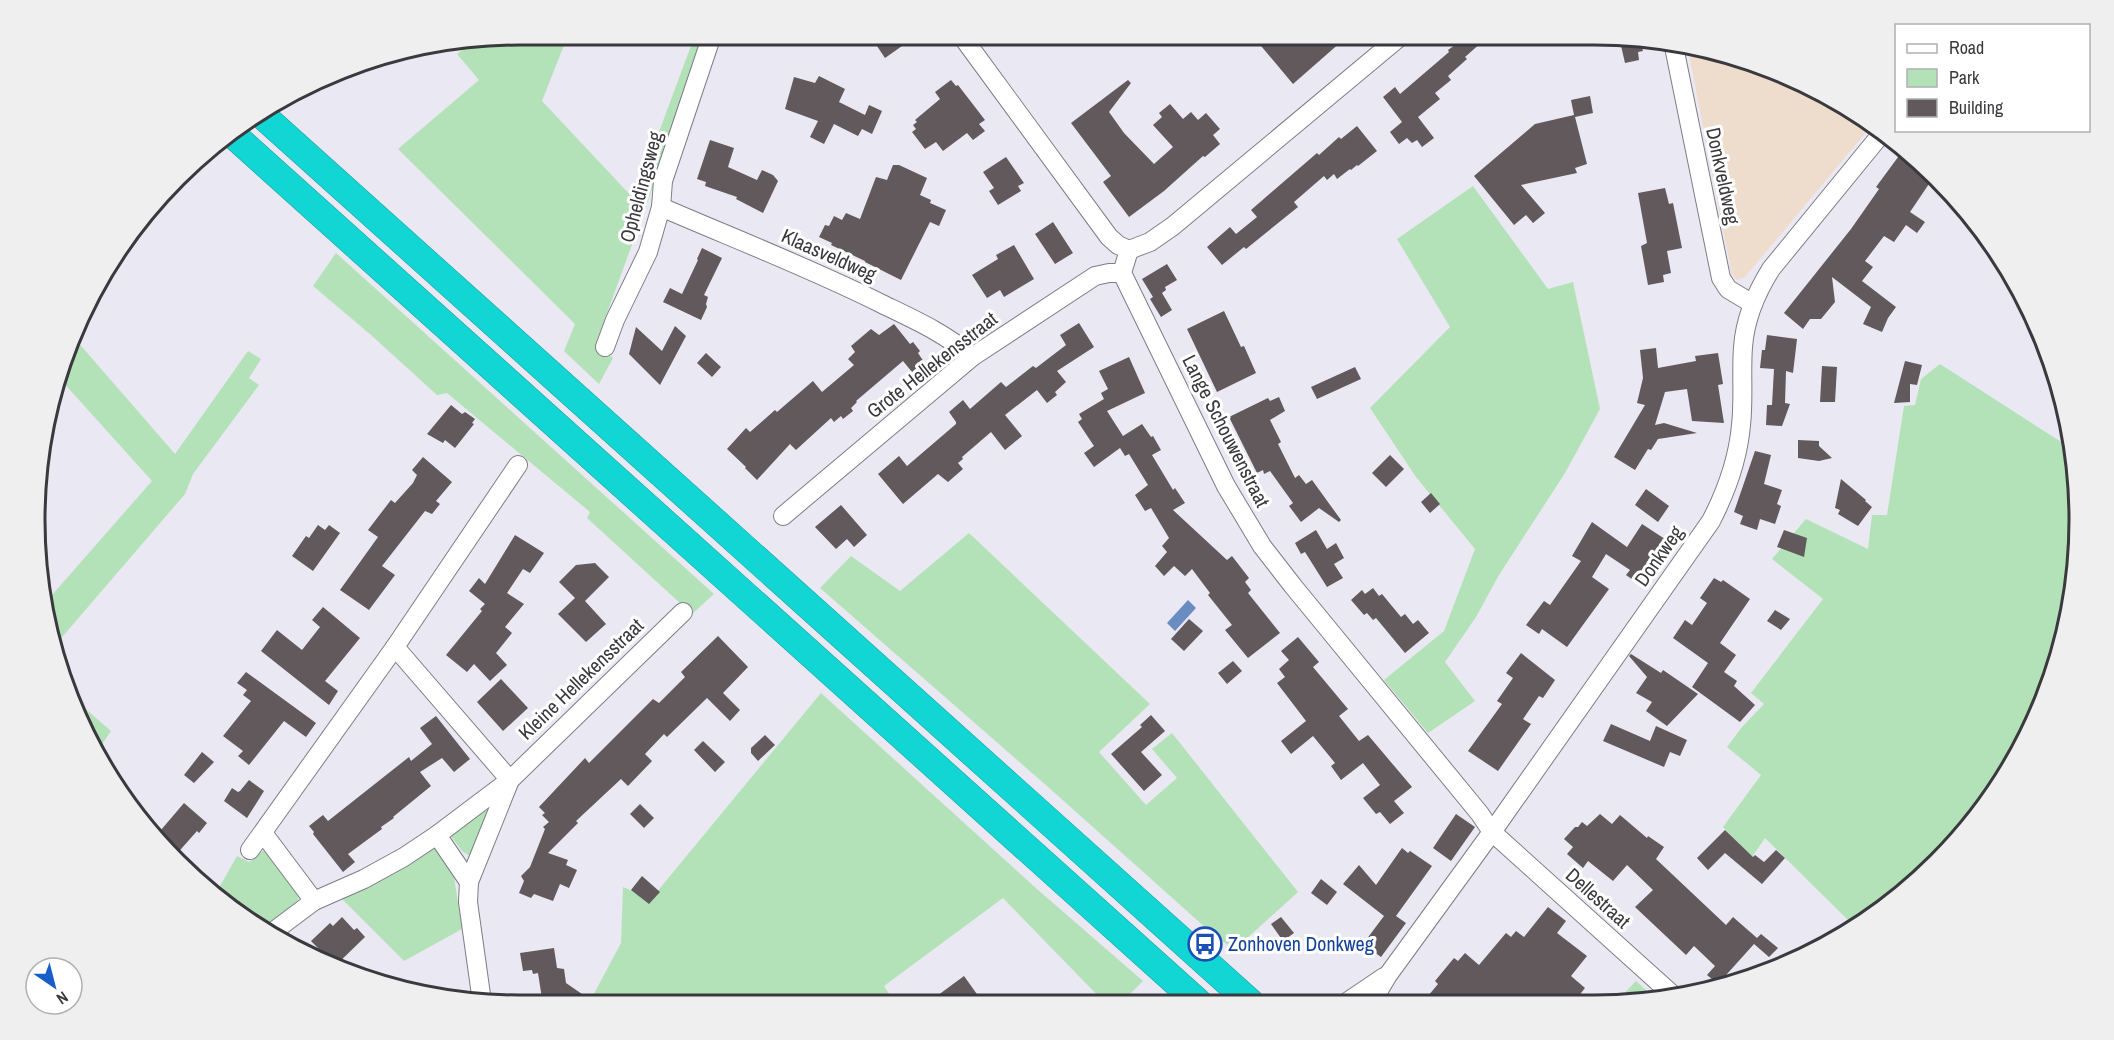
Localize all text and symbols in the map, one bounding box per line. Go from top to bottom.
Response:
legend [1895,24,2090,132]
text: Road [1949,35,1984,60]
text: Park [1949,65,1980,90]
text: Building [1949,95,2004,120]
street label: Donkveldweg [1700,125,1747,227]
street label: Opheldingsweg [613,128,668,245]
street label: Klaasveldweg [777,222,881,287]
street label: Grote Hellekensstraat [861,305,1003,424]
street label: Lange Schouwenstraat [1176,350,1277,512]
street label: Donkweg [1628,520,1689,591]
street label: Kleine Hellekensstraat [512,612,649,745]
street label: Dellestraat [1560,861,1637,934]
bus stop icon: Zonhoven Donkweg [1187,926,1223,962]
place label: Zonhoven Donkweg [1228,930,1374,957]
north arrow [24,956,84,1016]
text: N [52,987,73,1010]

